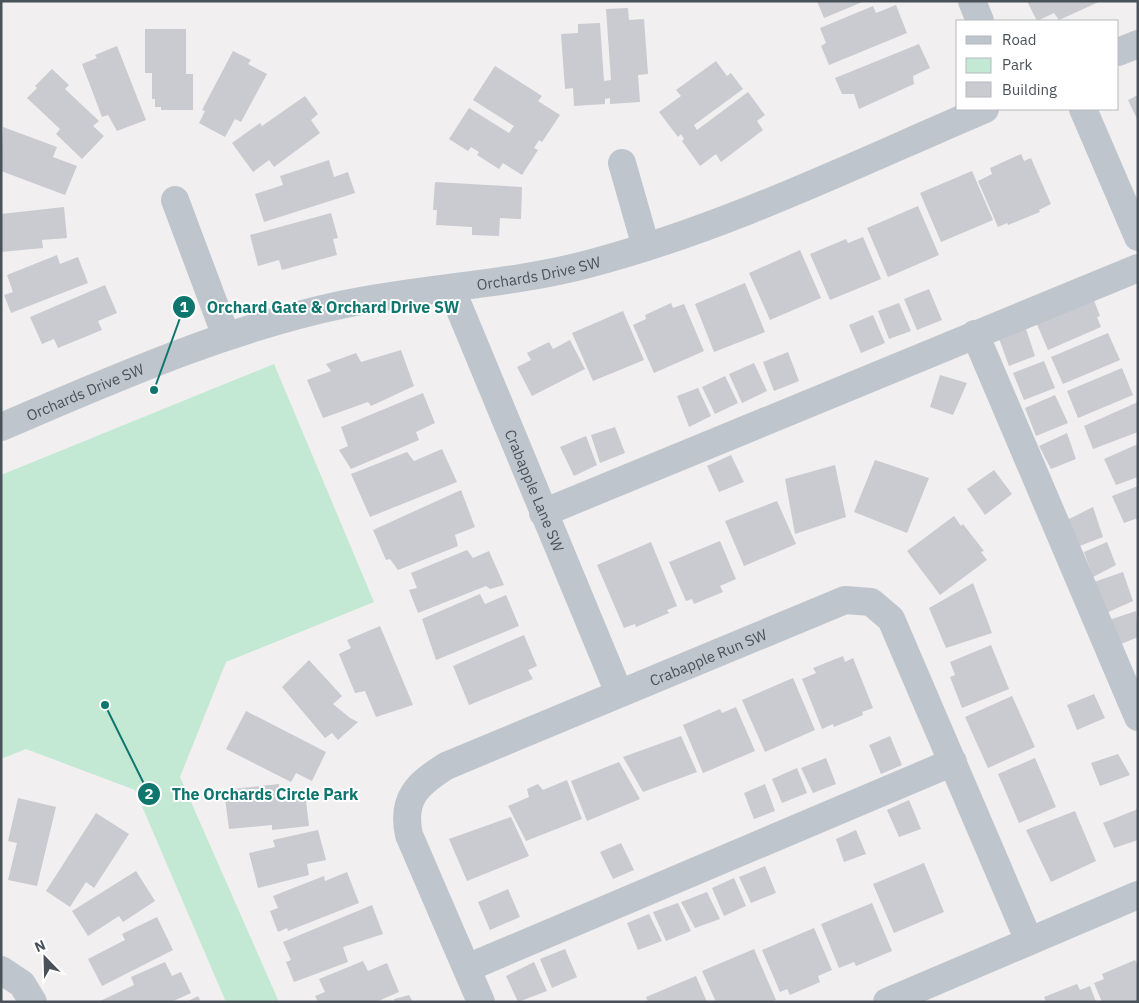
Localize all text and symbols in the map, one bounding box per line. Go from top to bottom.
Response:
legend [956,20,1119,110]
text: Road [1002,30,1037,49]
text: Park [1002,55,1032,74]
text: Building [1002,80,1057,99]
street label: Orchards Drive SW [475,252,603,294]
callout: Orchard Gate & Orchard Drive SW [171,291,469,322]
text: 1 [179,297,189,316]
text: Orchard Gate & Orchard Drive SW [207,297,460,317]
street label: Orchards Drive SW [23,358,147,425]
street label: Crabapple Lane SW [501,426,569,555]
street label: Crabapple Run SW [646,624,770,690]
callout: The Orchards Circle Park [136,779,368,810]
text: 2 [144,784,154,803]
text: The Orchards Circle Park [172,784,359,804]
north arrow [20,933,70,983]
text: N [32,936,48,956]

